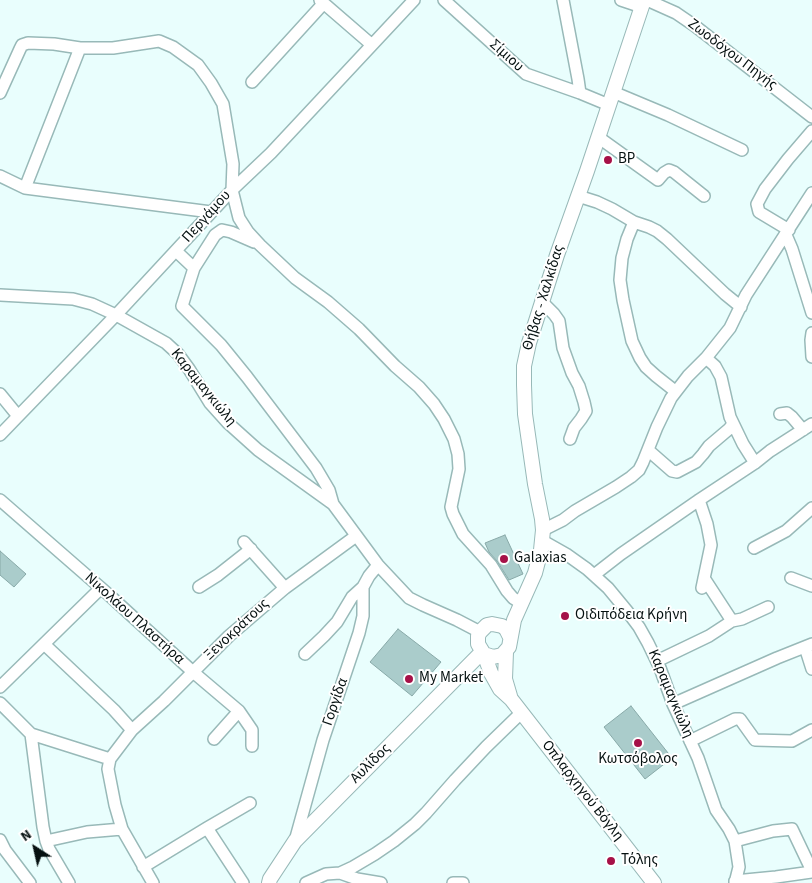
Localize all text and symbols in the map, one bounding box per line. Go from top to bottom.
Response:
street label: Ζωοδόχου Πηγής [684,16,780,94]
street label: Σίμιου [485,36,527,76]
place label: BP [618,151,635,169]
marker: BP [602,154,614,166]
street label: Περγάμου [179,187,235,247]
street label: Θήβας - Χαλκίδας [519,243,569,353]
street label: Καραμαγκιώλη [166,346,240,430]
place label: Galaxias [514,550,566,568]
marker: Galaxias [498,553,510,565]
street label: Νικολάου Πλαστήρα [80,569,188,669]
street label: Ξενοκράτους [201,595,273,665]
place label: Οιδιπόδεια Κρήνη [575,607,687,625]
marker: Οιδιπόδεια Κρήνη [559,610,571,622]
street label: Καραμαγκιώλη [643,647,697,741]
place label: My Market [419,670,483,688]
marker: My Market [403,673,415,685]
street label: Γοργίδα [319,676,353,728]
street label: Οπλαρχηγού Βόγλη [537,737,627,845]
marker: Κωτσόβολος [632,737,644,749]
street label: Αυλίδος [347,740,395,788]
place label: Κωτσόβολος [598,751,678,769]
north arrow [10,823,60,873]
text: N [17,825,36,847]
place label: Τόλης [621,852,658,870]
marker: Τόλης [605,855,617,867]

